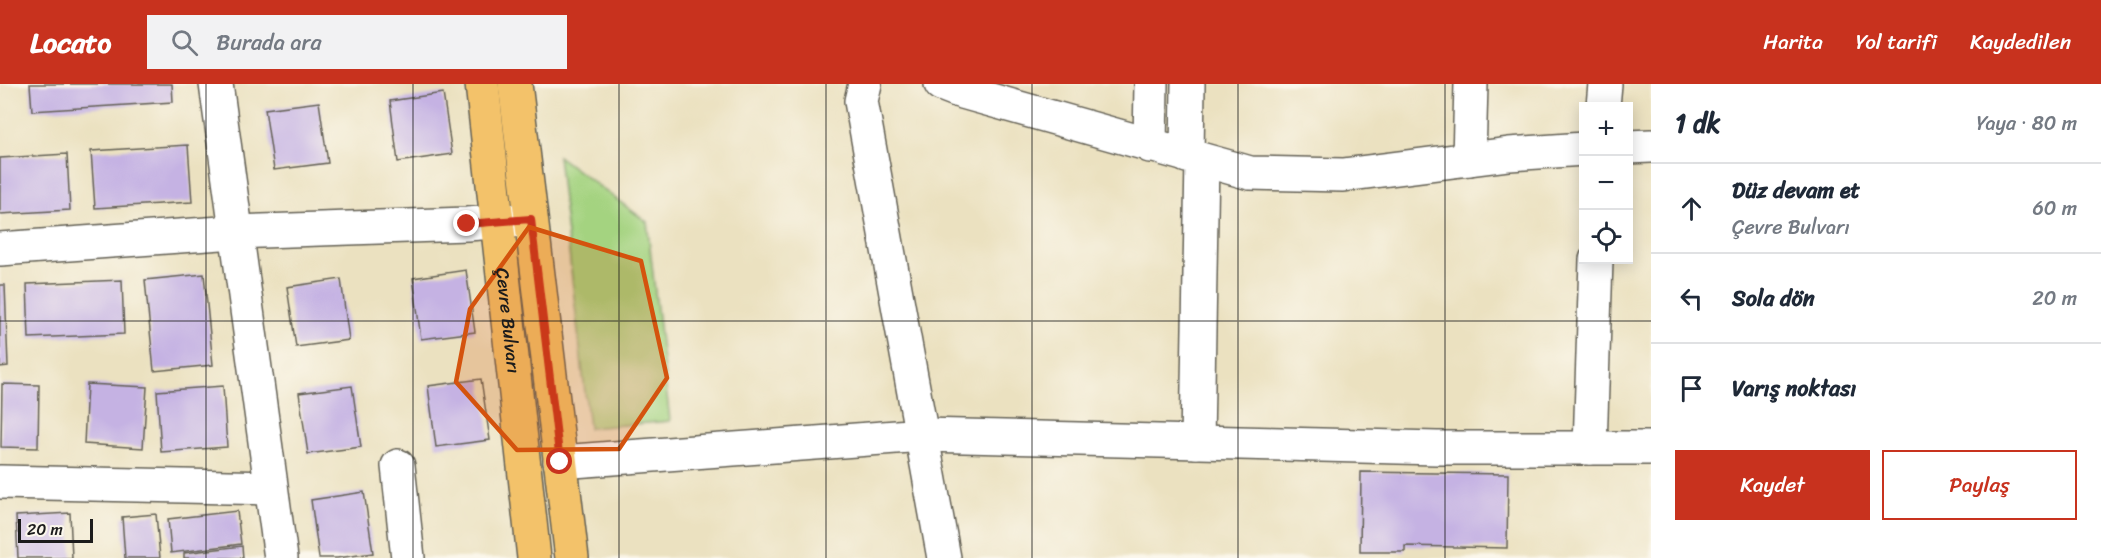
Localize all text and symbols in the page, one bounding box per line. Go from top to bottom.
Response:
search box [147,15,567,69]
text: Locato [30,18,111,67]
text: Burada ara [216,23,322,62]
text: Harita [1763,23,1823,61]
text: Yol tarifi [1856,23,1937,61]
text: Kaydedilen [1970,23,2071,61]
icon: search [168,26,201,59]
text: 1 dk [1675,100,1720,146]
map controls [1579,102,1633,264]
button: + [1579,102,1633,156]
text: Yaya · 80 m [1977,106,2077,141]
button: − [1579,156,1633,210]
text: Düz devam et [1732,171,1860,210]
text: 60 m [2032,191,2077,226]
icon: ahead [1675,192,1708,225]
route end [453,210,479,236]
button: locate [1579,210,1633,264]
text: Çevre Bulvarı [1732,210,1850,245]
street label: Çevre Bulvarı [486,266,530,375]
text: Sola dön [1732,279,1815,318]
text: 20 m [2032,281,2077,316]
icon: left [1675,282,1708,315]
text: Varış noktası [1732,369,1856,408]
icon: arrive [1675,372,1708,405]
route start [546,448,572,474]
button: Kaydet [1675,450,1870,520]
button: Paylaş [1882,450,2077,520]
text: 20 m [27,515,63,544]
scale bar [18,516,93,544]

